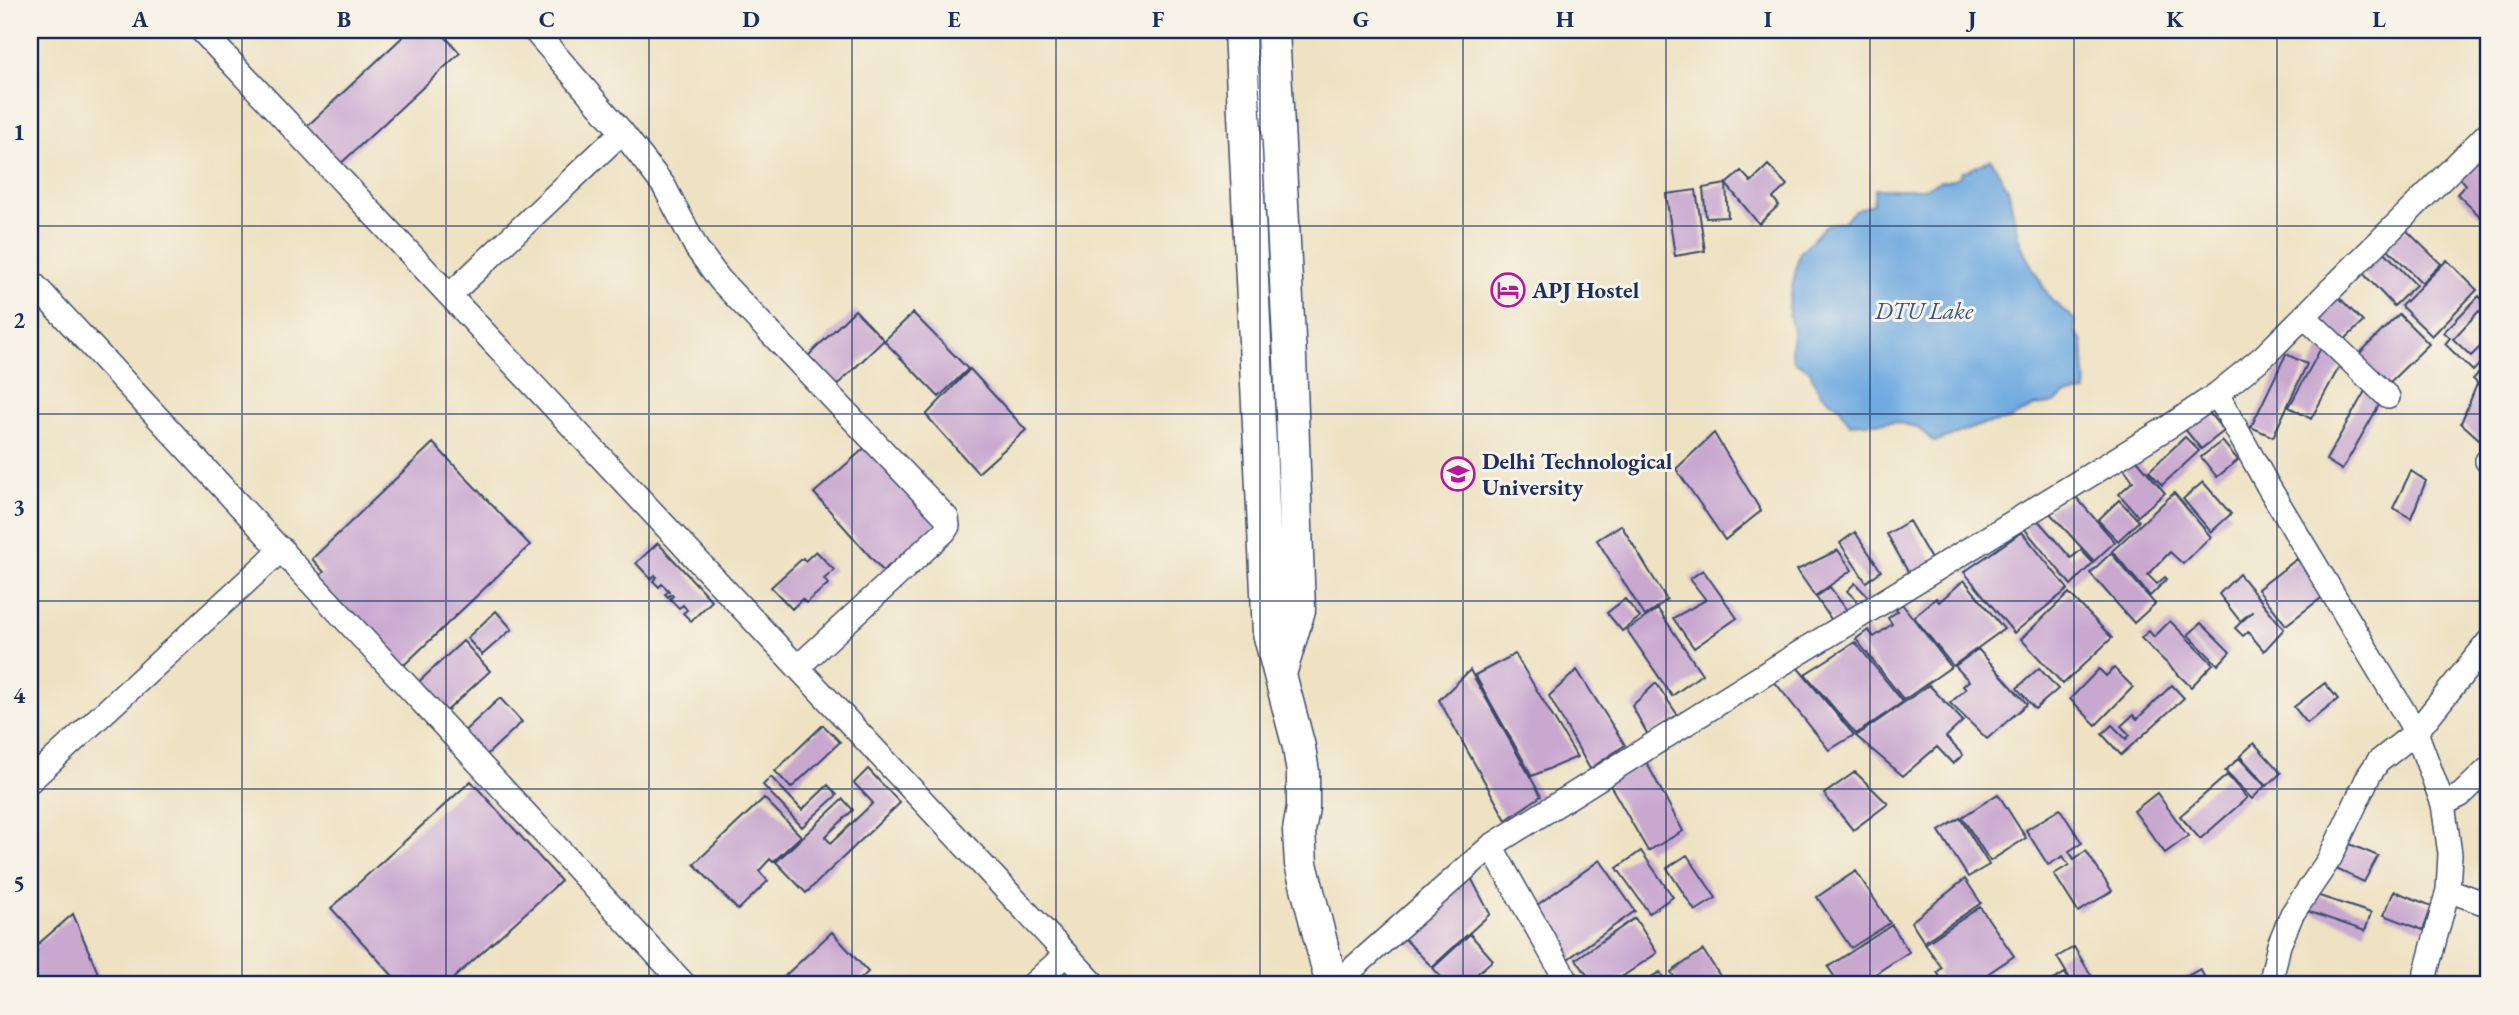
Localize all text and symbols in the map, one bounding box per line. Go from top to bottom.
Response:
text: A [131,4,149,34]
text: B [337,4,351,34]
text: C [539,4,555,34]
text: D [742,4,760,34]
text: E [947,4,961,34]
text: F [1152,4,1165,34]
text: G [1353,4,1369,34]
text: H [1556,4,1574,34]
text: I [1764,4,1772,34]
text: J [1966,4,1977,34]
text: K [2166,4,2184,34]
text: L [2372,4,2386,34]
text: 1 [13,117,25,147]
hotel icon: APJ Hostel [1489,271,1527,309]
place label: APJ Hostel [1531,275,1640,305]
water label: DTU Lake [1874,295,1974,326]
text: 2 [13,305,25,335]
place label: Delhi Technological University [1482,446,1673,502]
school or university icon: Delhi Technological University [1439,455,1477,493]
text: 3 [13,492,25,522]
text: 4 [13,680,26,710]
text: 5 [13,868,25,898]

